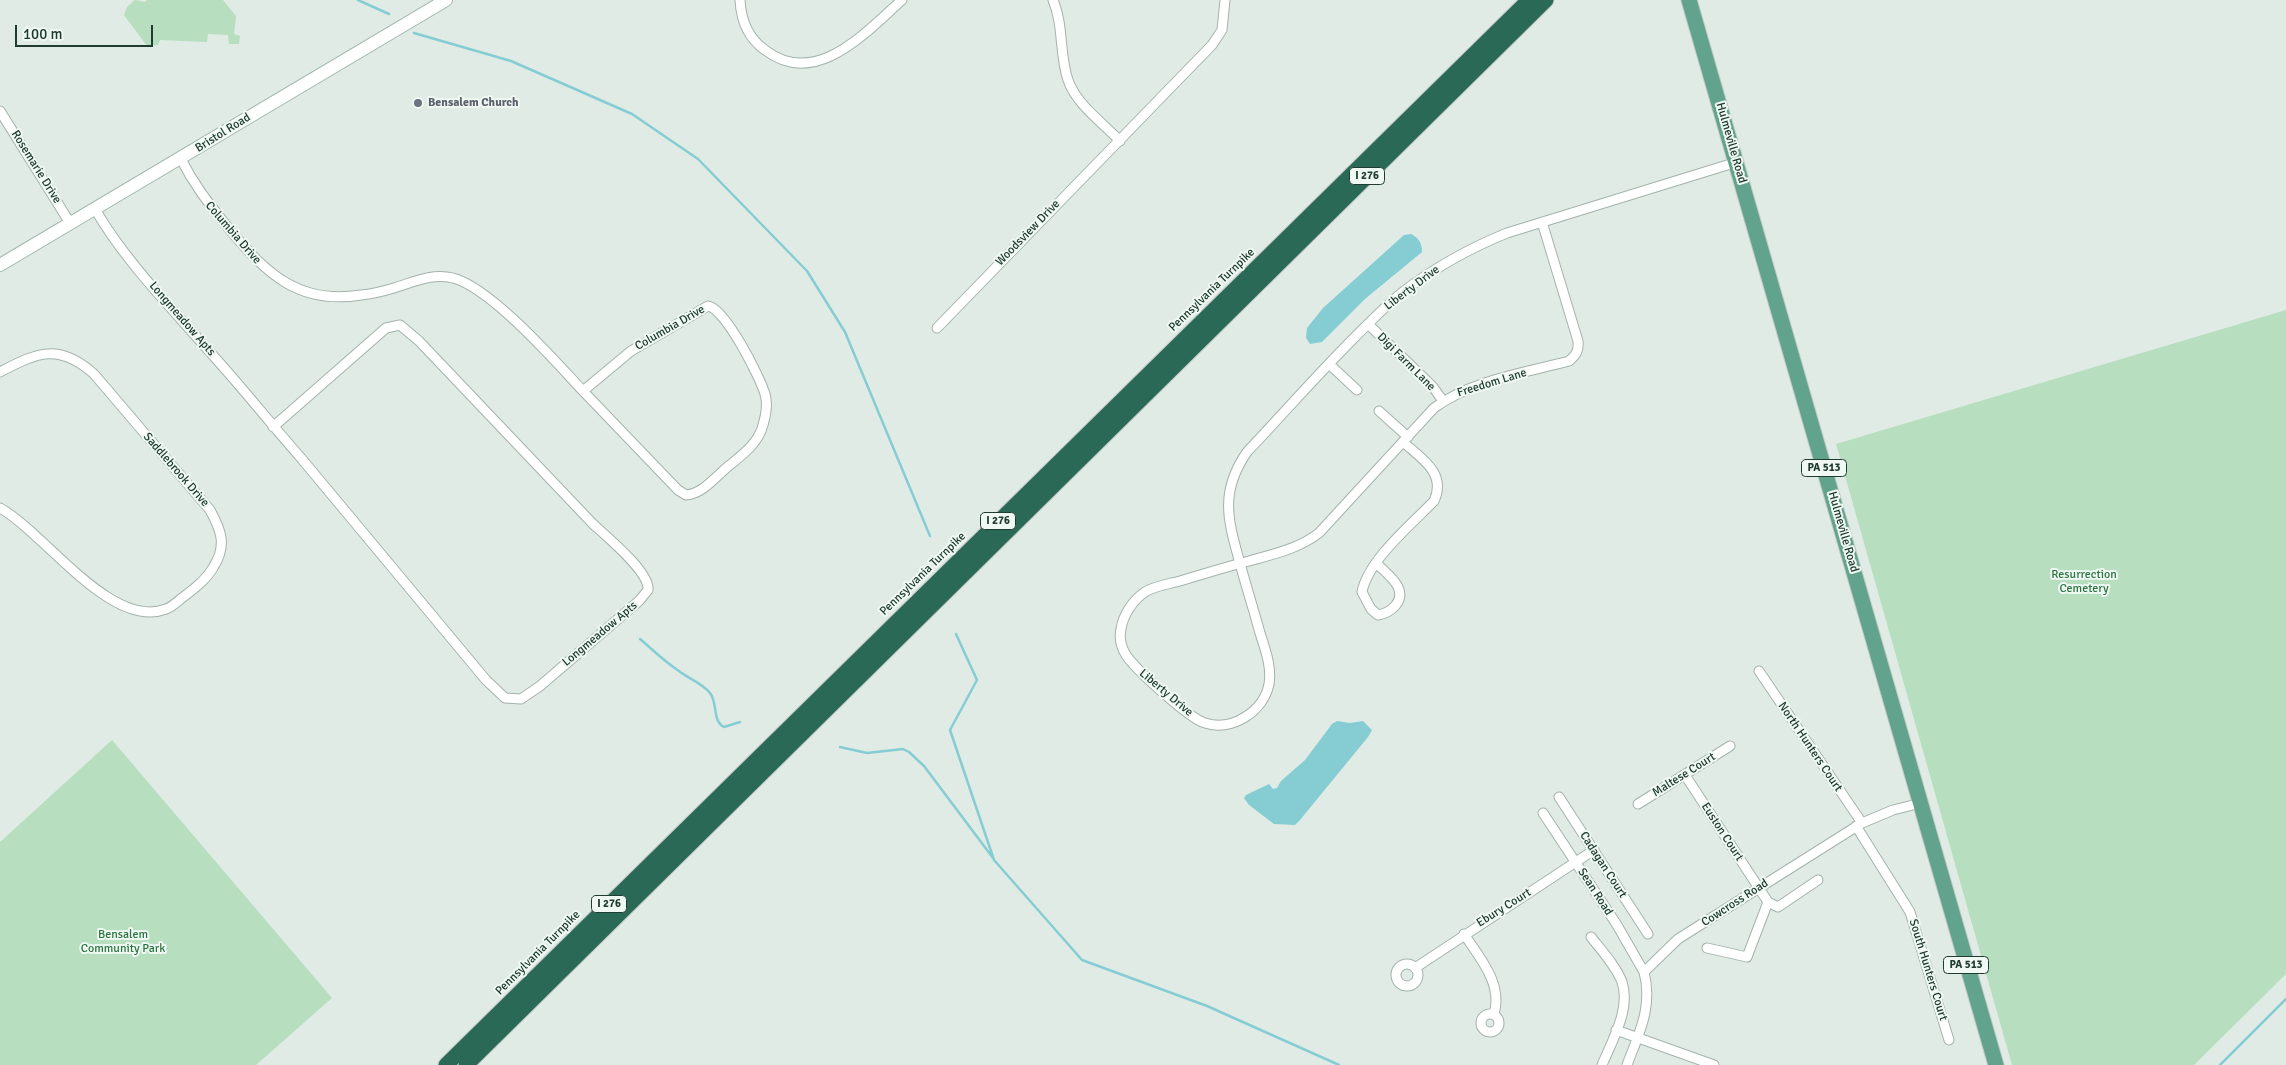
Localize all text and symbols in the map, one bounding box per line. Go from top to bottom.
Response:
scale bar [18,15,155,47]
text: 100 m [23,25,63,43]
place label: Bensalem Church [428,96,519,110]
marker: Bensalem Church [412,97,424,109]
street label: Hulmeville Road [1713,101,1749,185]
street label: Bristol Road [193,110,253,156]
street label: Rosemarie Drive [8,128,64,206]
road number: I 276 [1350,168,1384,185]
street label: Woodsview Drive [993,197,1063,269]
street label: Columbia Drive [202,199,264,267]
street label: Pennsylvania Turnpike [1166,245,1258,335]
street label: Liberty Drive [1381,263,1443,313]
street label: Longmeadow Apts [146,279,218,359]
street label: Columbia Drive [633,302,707,354]
street label: Digi Farm Lane [1374,330,1438,394]
street label: Freedom Lane [1456,366,1528,400]
street label: Saddlebrook Drive [140,430,212,510]
road number: PA 513 [1802,459,1846,476]
street label: Hulmeville Road [1825,490,1861,574]
road number: I 276 [980,512,1016,530]
street label: Pennsylvania Turnpike [877,529,969,619]
park label: Resurrection Cemetery [2051,568,2117,596]
street label: Longmeadow Apts [560,598,640,670]
street label: Liberty Drive [1136,666,1196,720]
street label: North Hunters Court [1775,700,1845,794]
street label: Maltese Court [1650,750,1718,800]
street label: Euston Court [1698,800,1746,864]
street label: Cadagan Court [1576,829,1630,901]
street label: Sean Road [1574,866,1616,918]
street label: Cowcross Road [1699,876,1771,930]
street label: Ebury Court [1474,886,1534,930]
road number: I 276 [592,896,626,912]
street label: Pennsylvania Turnpike [493,908,583,998]
street label: South Hunters Court [1906,918,1950,1022]
park label: Bensalem Community Park [81,928,165,956]
road number: PA 513 [1944,956,1988,974]

